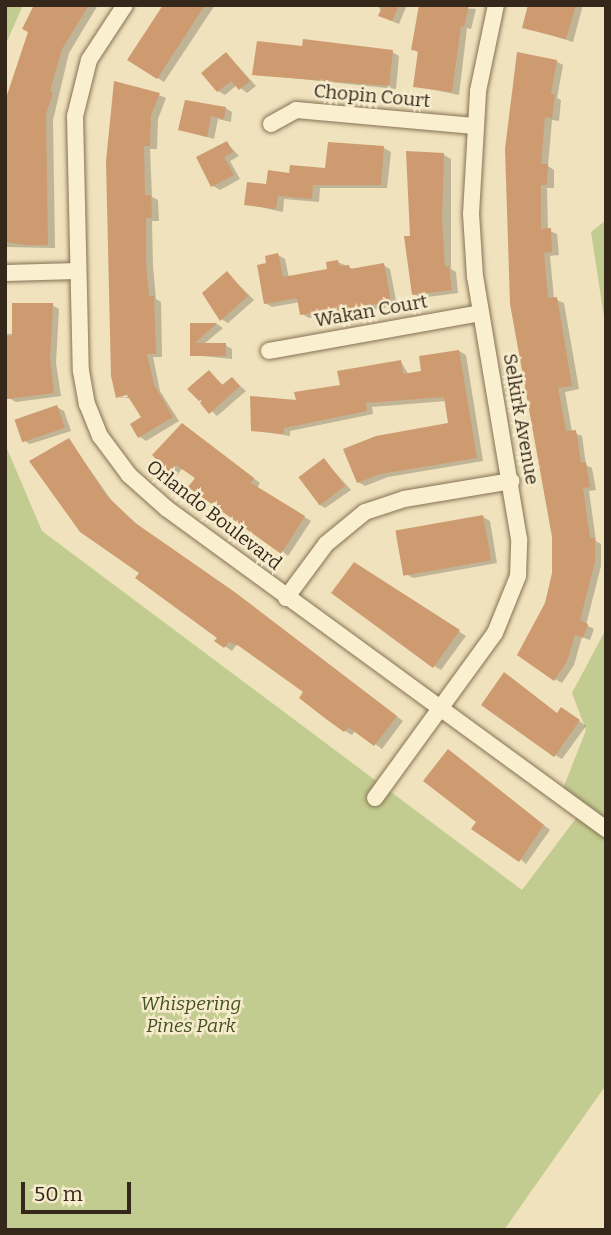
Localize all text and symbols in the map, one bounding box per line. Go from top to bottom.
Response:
street label: Chopin Court [313,80,431,112]
street label: Wakan Court [313,290,429,332]
street label: Selkirk Avenue [498,352,544,486]
street label: Orlando Boulevard [142,455,286,575]
park label: Whispering Pines Park [141,993,241,1037]
scale bar [24,1168,135,1212]
text: 50 m [34,1181,83,1207]

